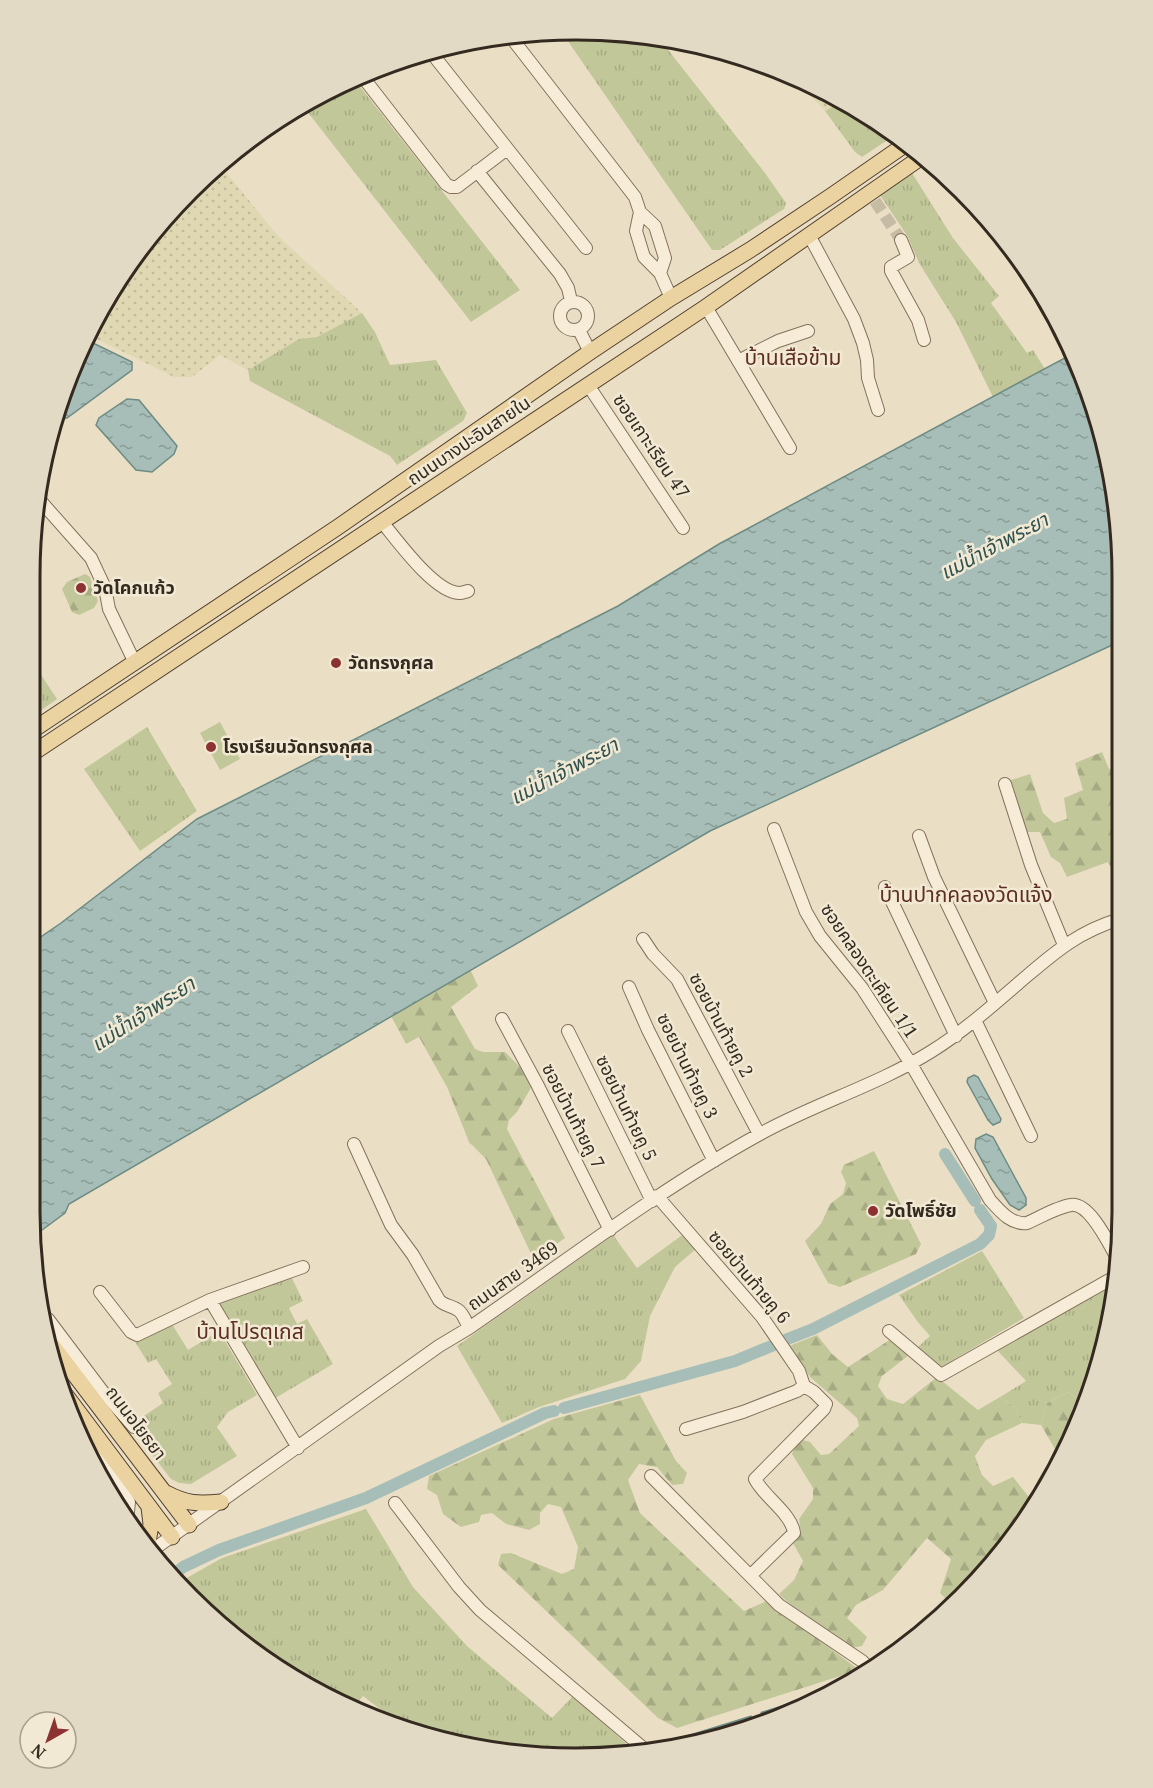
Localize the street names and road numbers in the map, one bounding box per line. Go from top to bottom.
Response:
street label: ซอยเกาะเรียน 47 [608,389,696,502]
street label: ถนนบางปะอินสายใน [402,390,535,490]
street label: ซอยคลองตะเคียน 1/1 [816,898,924,1043]
street label: ซอยบ้านท้ายคู 2 [683,968,759,1081]
street label: ซอยบ้านท้ายคู 3 [651,1009,724,1123]
street label: ซอยบ้านท้ายคู 5 [590,1051,663,1165]
street label: ซอยบ้านท้ายคู 7 [536,1059,611,1173]
street label: ซอยบ้านท้ายคู 6 [703,1225,796,1329]
street label: ถนนสาย 3469 [462,1235,563,1315]
street label: ถนนอโยธยา [101,1381,172,1464]

